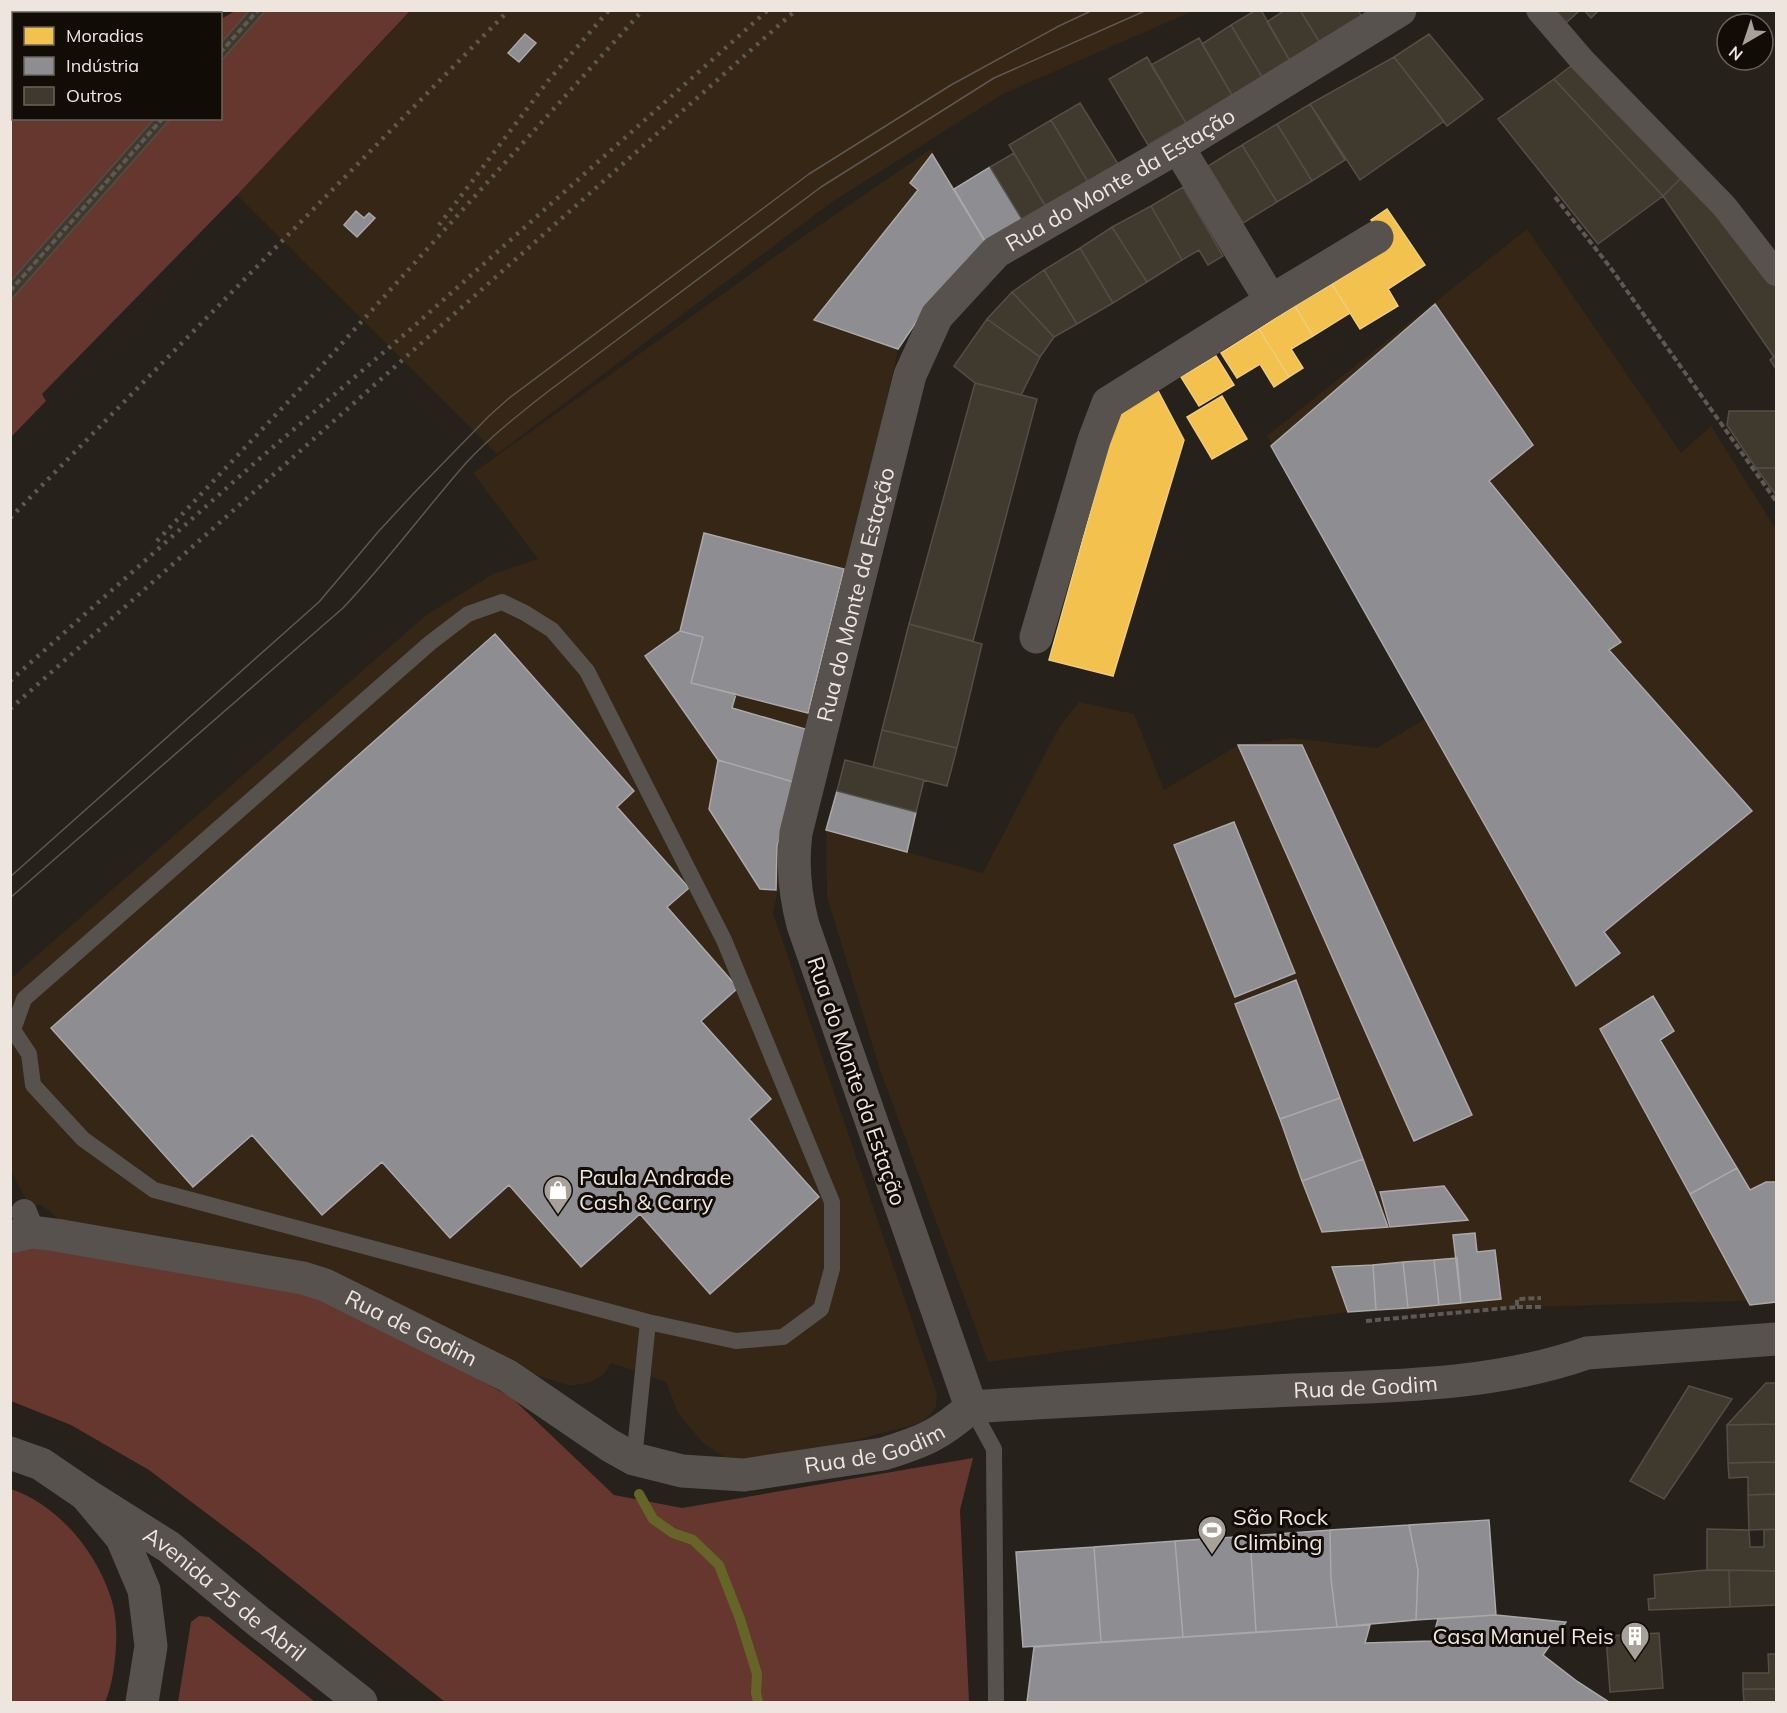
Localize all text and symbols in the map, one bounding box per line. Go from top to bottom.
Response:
legend [12,12,222,120]
north arrow [1715,12,1775,72]
text: Moradias [66,24,144,47]
text: N [1725,42,1747,65]
text: Indústria [66,54,139,77]
text: Outros [66,84,122,107]
street label: Rua do Monte da Estação [1000,101,1240,258]
street label: Rua do Monte da Estação [810,464,901,725]
street label: Rua do Monte da Estação [801,953,913,1209]
place label: Paula Andrade Cash & Carry [579,1163,731,1216]
shop icon: Paula Andrade Cash & Carry [542,1174,574,1216]
street label: Rua de Godim [341,1283,482,1373]
street label: Rua de Godim [1293,1369,1439,1404]
street label: Rua de Godim [803,1417,950,1480]
place label: São Rock Climbing [1233,1503,1329,1556]
sports icon: São Rock Climbing [1196,1514,1228,1556]
street label: Avenida 25 de Abril [138,1520,312,1667]
building icon: Casa Manuel Reis [1619,1620,1651,1662]
place label: Casa Manuel Reis [1433,1622,1614,1650]

